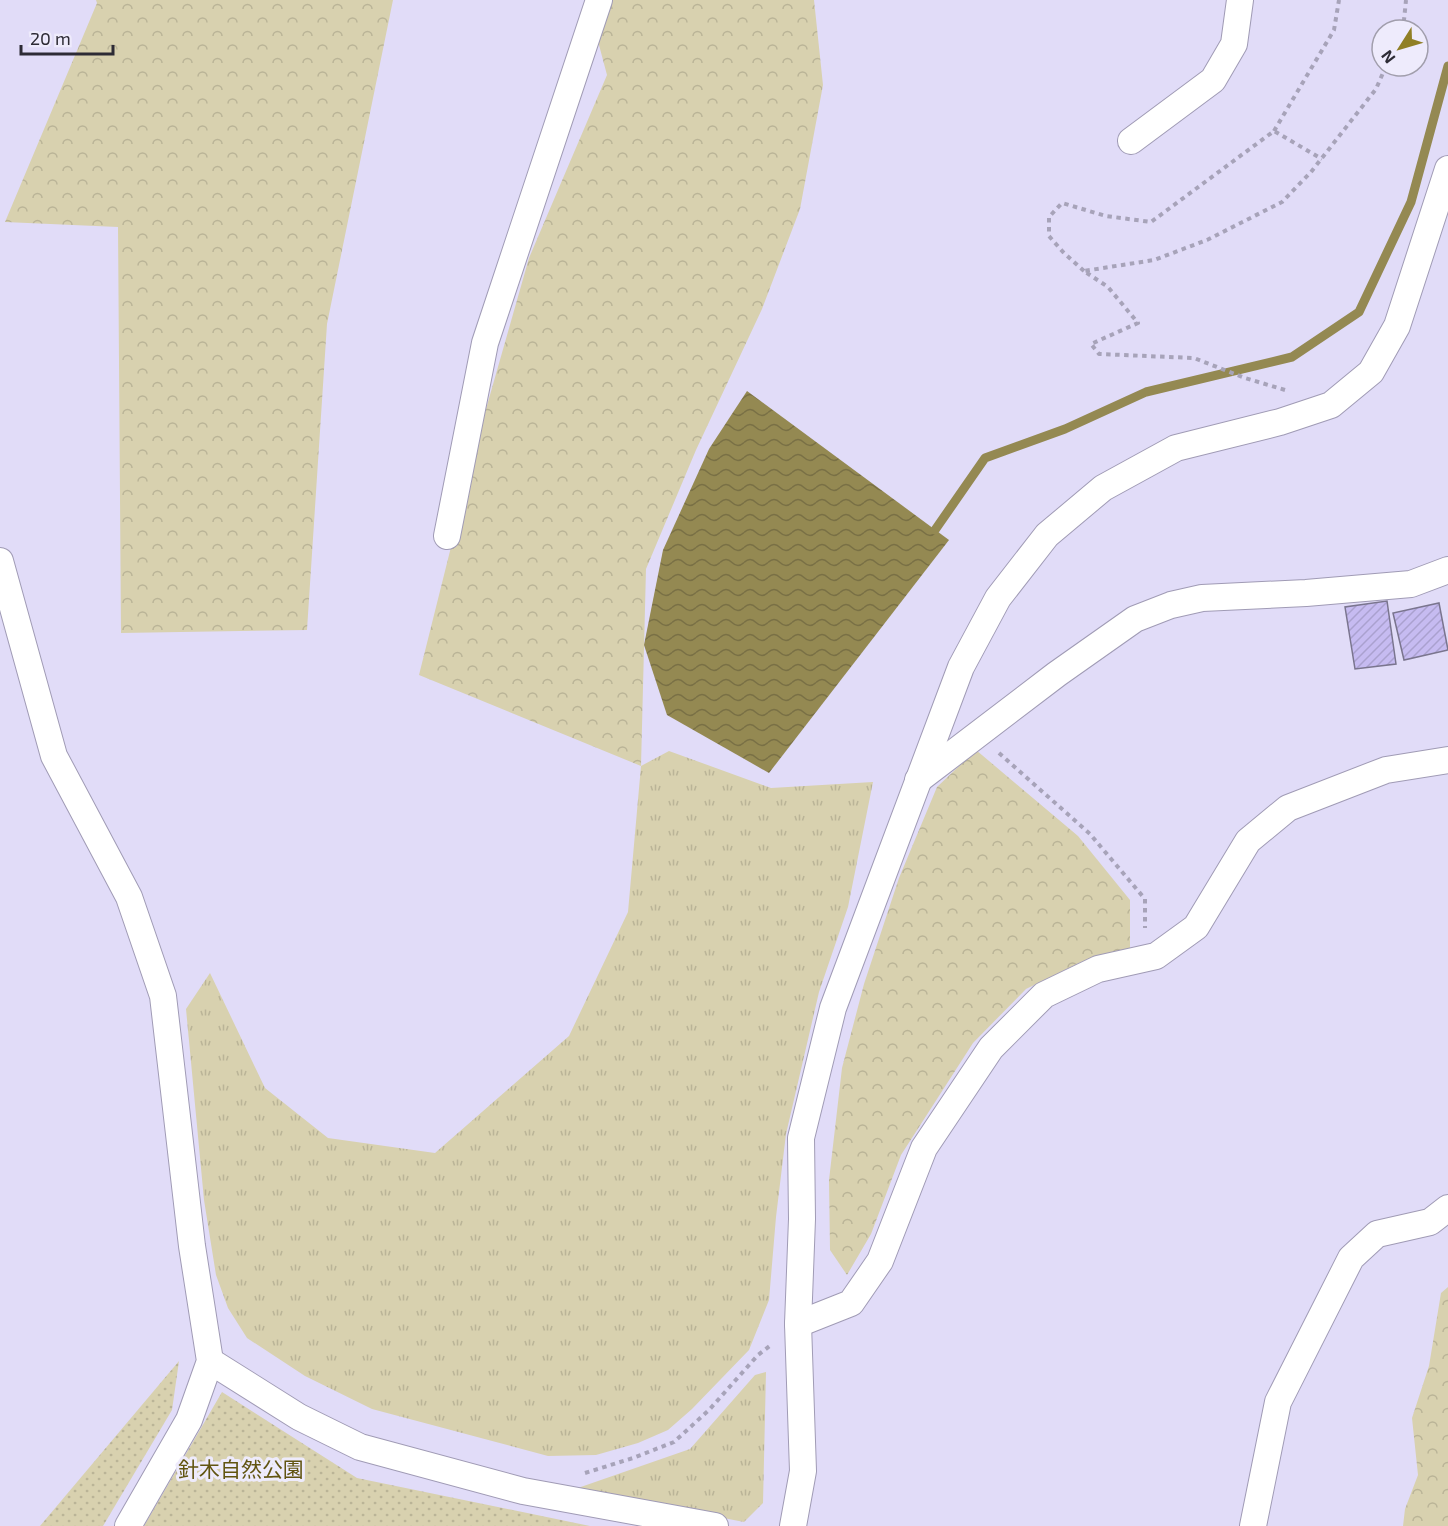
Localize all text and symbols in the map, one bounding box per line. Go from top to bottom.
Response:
scale bar [21,18,112,56]
north arrow [1370,18,1430,78]
text: 20 m [30,27,71,49]
text: N [1377,47,1399,68]
park label: 針木自然公園 [178,1456,304,1481]

